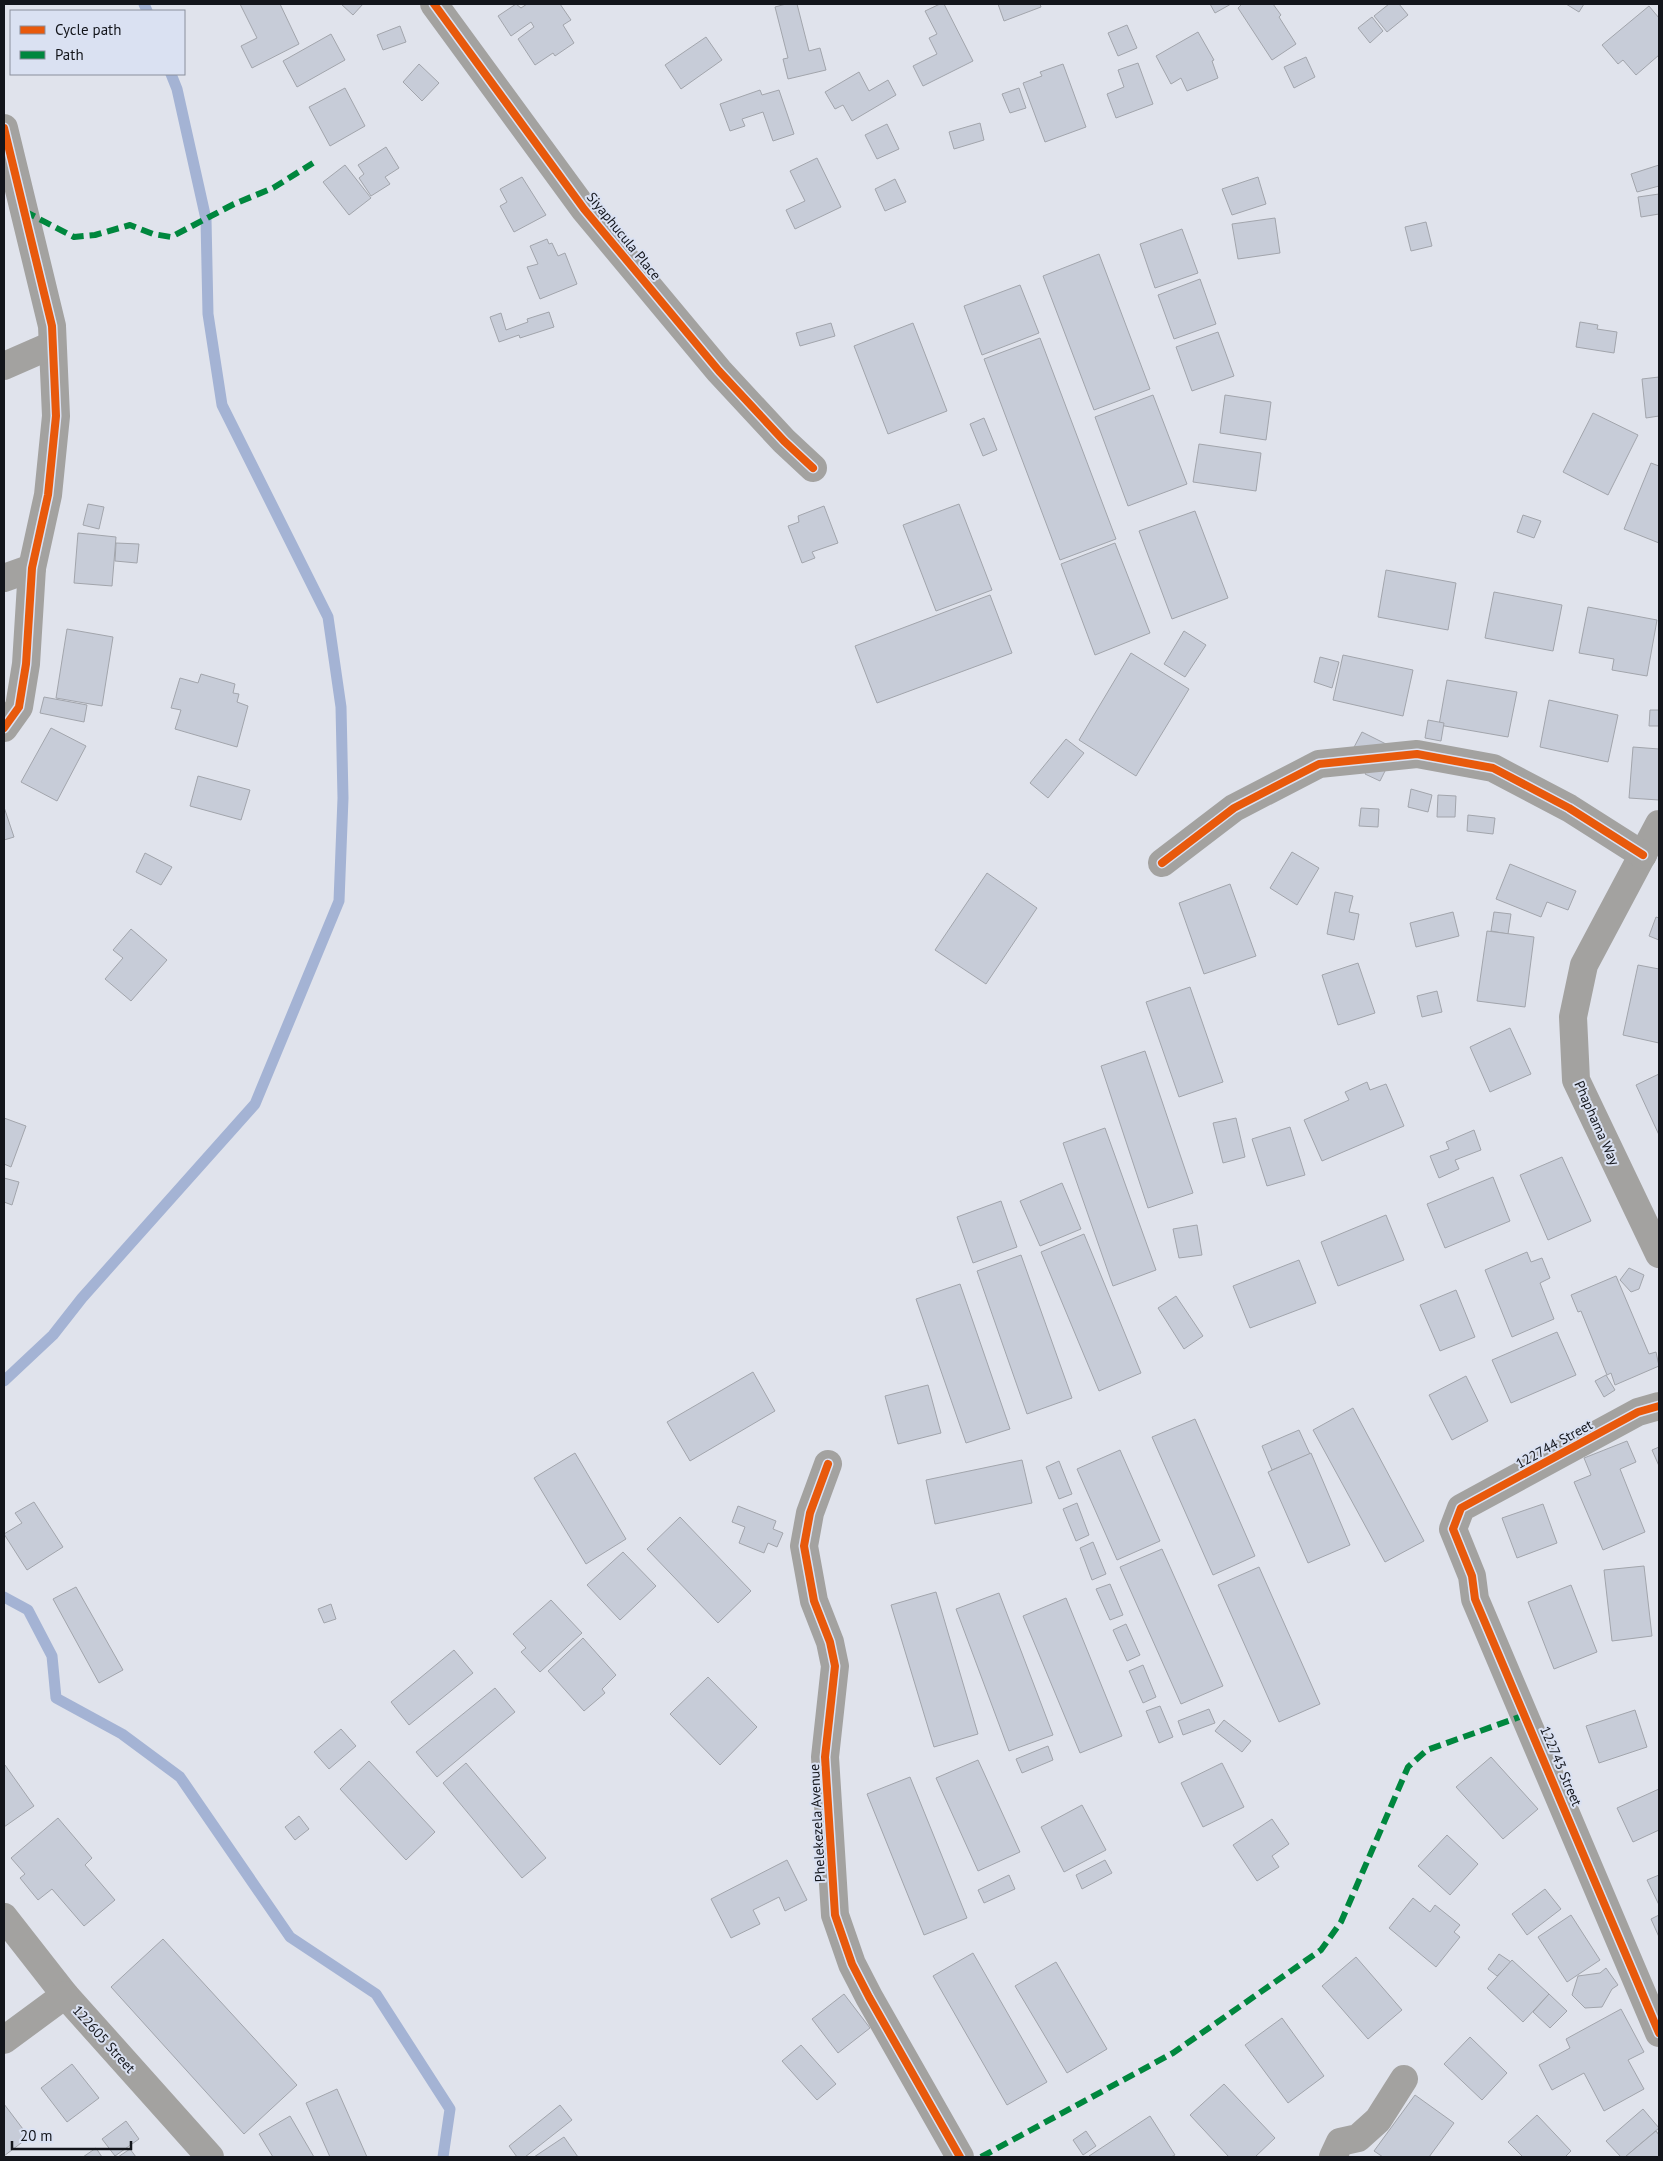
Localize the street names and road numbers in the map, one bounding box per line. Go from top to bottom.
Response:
street label: Siyaphucula Place [583,188,665,284]
street label: Phaphama Way [1570,1078,1624,1169]
street label: 122744 Street [1512,1415,1596,1473]
street label: 122743 Street [1536,1723,1586,1809]
street label: Phelekezela Avenue [805,1763,829,1883]
street label: 122605 Street [69,2001,139,2077]

